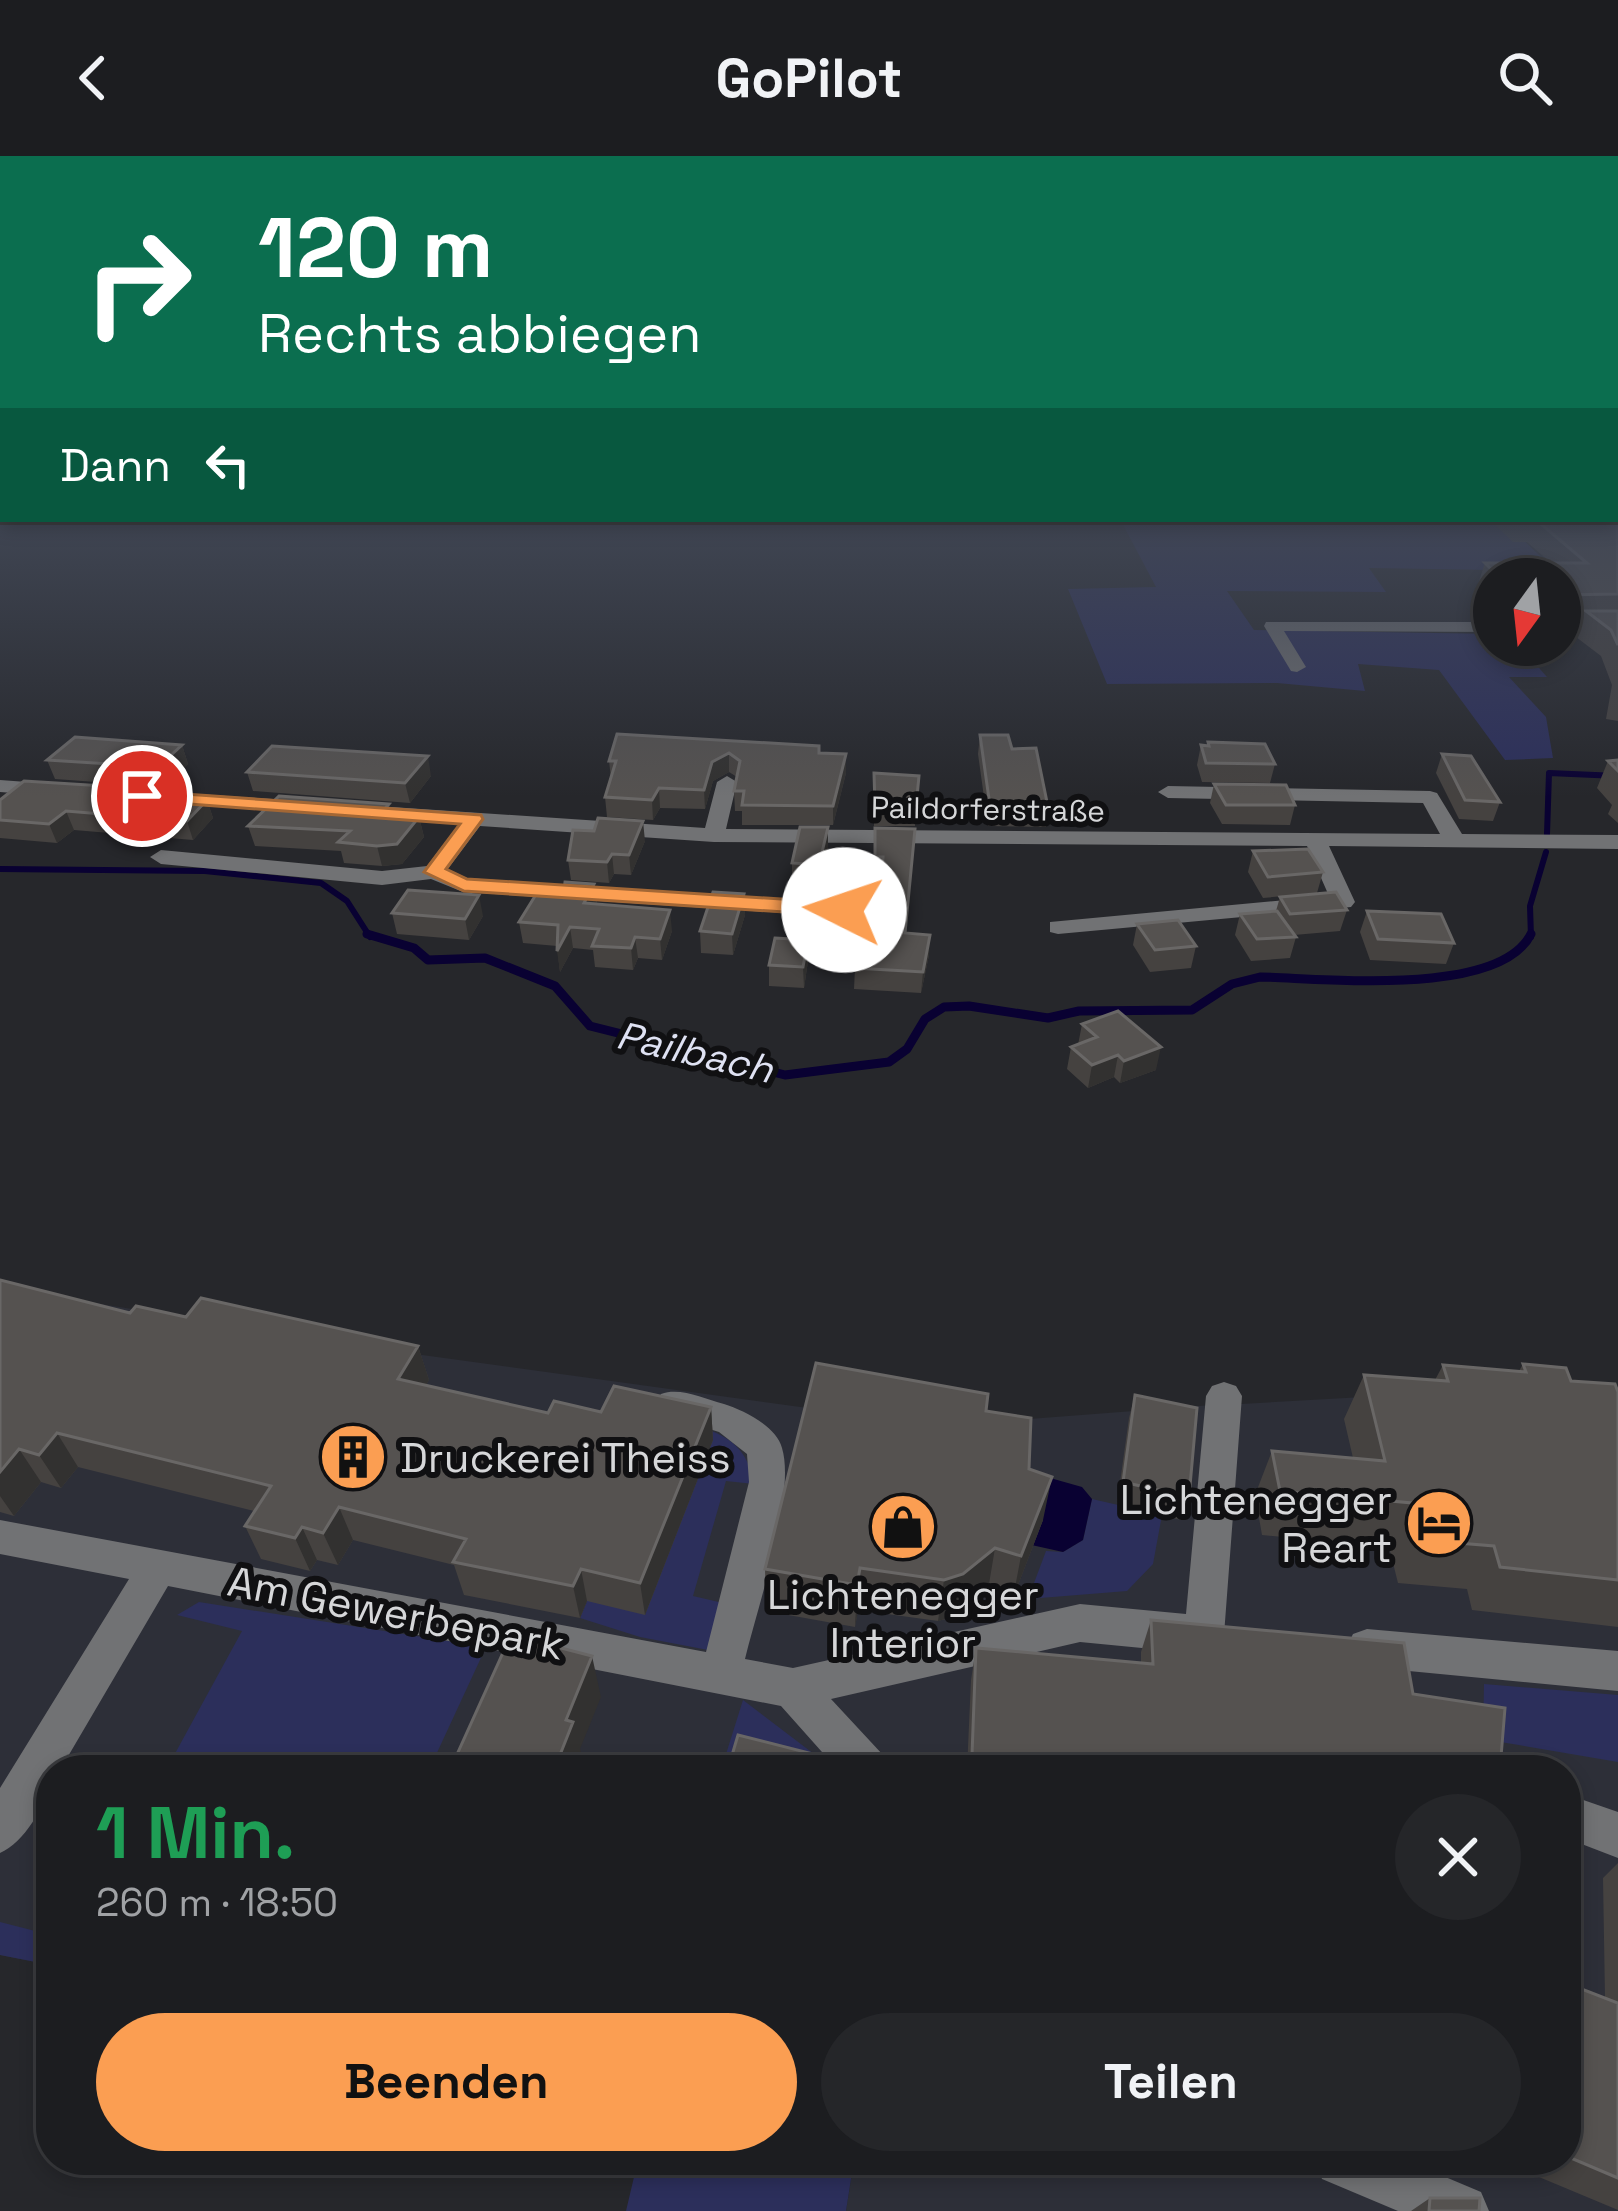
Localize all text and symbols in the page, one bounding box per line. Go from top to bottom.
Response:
text: GoPilot [716,44,902,113]
icon: back [60,45,126,111]
icon: search [1492,45,1558,111]
text: 120 m [258,194,493,302]
icon: right [60,204,216,360]
text: Rechts abbiegen [258,299,701,368]
icon: left [195,432,261,498]
text: Dann [60,437,171,494]
north arrow [1473,558,1581,666]
map controls [1473,558,1581,666]
pin [91,745,193,847]
icon: arrive [109,763,175,829]
street label: Paildorferstraße [871,787,1105,831]
position arrow [781,847,907,973]
water label: Pailbach [612,1010,779,1094]
building icon: Druckerei Theiss [318,1422,388,1492]
place label: Druckerei Theiss [400,1431,731,1484]
place label: Lichtenegger Reart [1120,1473,1392,1574]
hotel icon: Lichtenegger Reart [1404,1488,1474,1558]
shop icon: Lichtenegger Interior [868,1492,938,1562]
street label: Am Gewerbepark [224,1554,568,1672]
place label: Lichtenegger Interior [767,1568,1039,1669]
text: 1 Min. [96,1787,295,1879]
button: close [1395,1794,1521,1920]
text: 260 m · 18:50 [96,1878,338,1927]
button: Beenden [96,2013,797,2151]
button: Teilen [821,2013,1521,2151]

